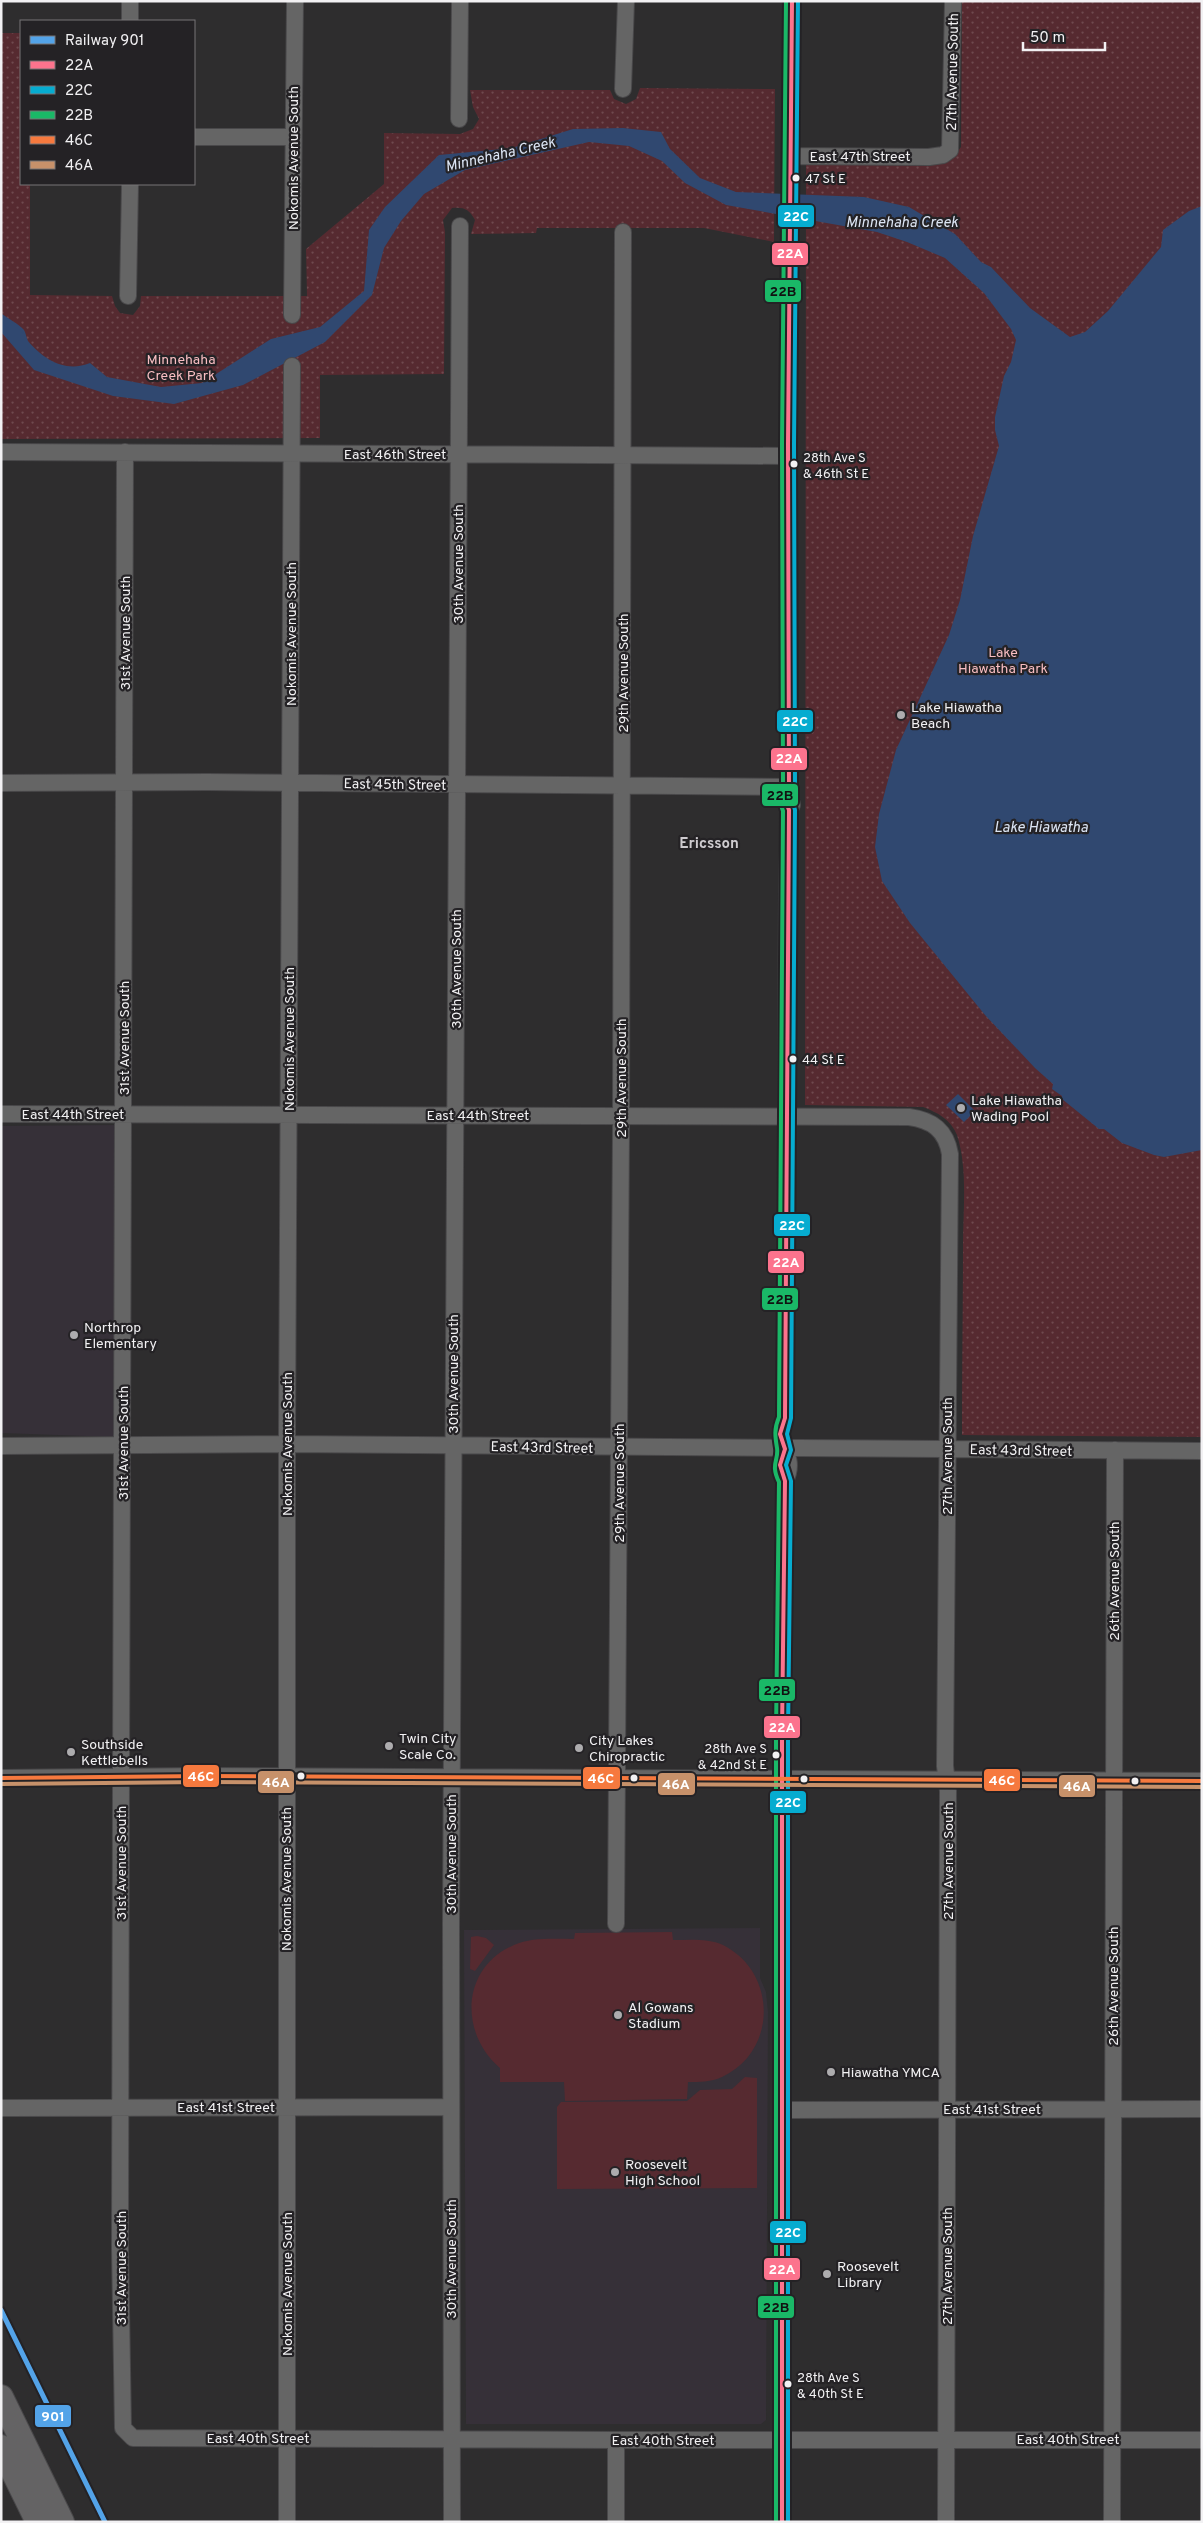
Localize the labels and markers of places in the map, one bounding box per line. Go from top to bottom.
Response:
place label: 47 St E [805,172,846,188]
marker: 47 St E [791,173,801,183]
place label: 28th Ave S & 46th St E [803,451,869,483]
marker: 28th Ave S & 46th St E [789,459,799,469]
place label: Lake Hiawatha Beach [911,700,1002,733]
marker: Lake Hiawatha Beach [895,709,907,721]
place label: 44 St E [802,1053,845,1069]
marker: 44 St E [788,1054,798,1064]
place label: Lake Hiawatha Wading Pool [971,1093,1062,1126]
marker: Lake Hiawatha Wading Pool [955,1102,967,1114]
place label: Northrop Elementary [84,1320,157,1353]
marker: Northrop Elementary [68,1329,80,1341]
place label: Twin City Scale Co. [399,1731,456,1764]
place label: City Lakes Chiropractic [589,1733,665,1766]
place label: Southside Kettlebells [81,1737,148,1770]
marker: Twin City Scale Co. [383,1740,395,1752]
marker: City Lakes Chiropractic [573,1742,585,1754]
place label: 28th Ave S & 42nd St E [698,1742,767,1774]
marker: Southside Kettlebells [65,1746,77,1758]
marker: 28th Ave S & 42nd St E [771,1750,781,1760]
unlabelled marker [296,1771,306,1781]
unlabelled marker [629,1773,639,1783]
unlabelled marker [799,1774,809,1784]
unlabelled marker [1130,1776,1140,1786]
place label: Al Gowans Stadium [628,2000,694,2033]
marker: Al Gowans Stadium [612,2009,624,2021]
place label: Hiawatha YMCA [841,2065,940,2082]
marker: Hiawatha YMCA [825,2066,837,2078]
place label: Roosevelt High School [625,2157,700,2190]
marker: Roosevelt High School [609,2166,621,2178]
place label: Roosevelt Library [837,2259,899,2292]
marker: Roosevelt Library [821,2268,833,2280]
place label: 28th Ave S & 40th St E [797,2371,864,2403]
marker: 28th Ave S & 40th St E [783,2379,793,2389]

